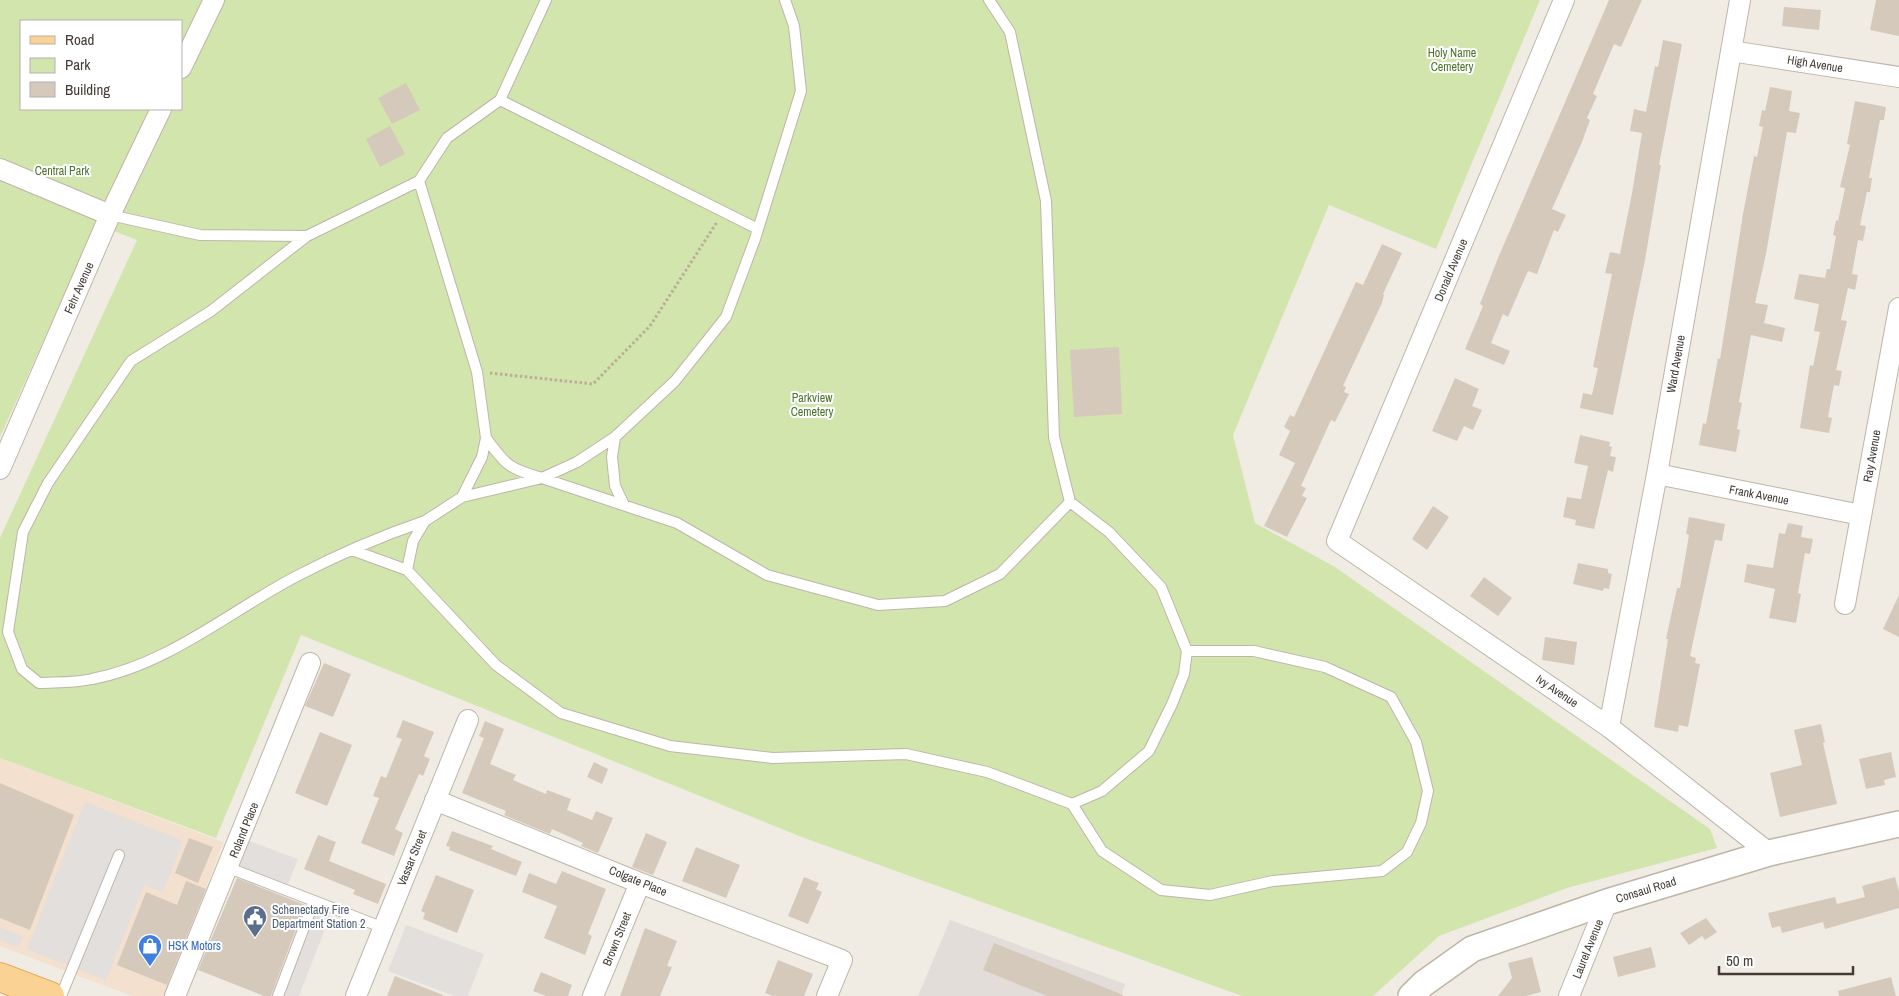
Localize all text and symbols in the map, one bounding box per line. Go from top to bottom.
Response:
legend [20,20,182,110]
text: Road [65,29,94,50]
park label: Holy Name Cemetery [1428,45,1476,75]
street label: High Avenue [1786,52,1844,76]
text: Park [65,54,91,75]
text: Building [65,79,110,100]
park label: Central Park [35,163,89,179]
street label: Donald Avenue [1431,236,1471,304]
street label: Fehr Avenue [60,260,98,316]
street label: Ward Avenue [1663,334,1689,394]
park label: Parkview Cemetery [791,390,833,420]
street label: Ray Avenue [1860,429,1884,483]
street label: Frank Avenue [1728,481,1790,509]
street label: Ivy Avenue [1533,671,1581,711]
street label: Roland Place [226,800,262,860]
street label: Vassar Street [394,827,431,888]
street label: Colgate Place [607,862,669,900]
street label: Consaul Road [1614,873,1678,907]
place label: Schenectady Fire Department Station 2 [272,902,366,932]
public building icon: Schenectady Fire Department Station 2 [242,904,268,938]
street label: Brown Street [599,909,635,968]
street label: Laurel Avenue [1569,917,1607,981]
shop icon: HSK Motors [137,933,163,967]
place label: HSK Motors [168,938,221,954]
scale bar [1719,944,1853,976]
text: 50 m [1726,950,1753,971]

